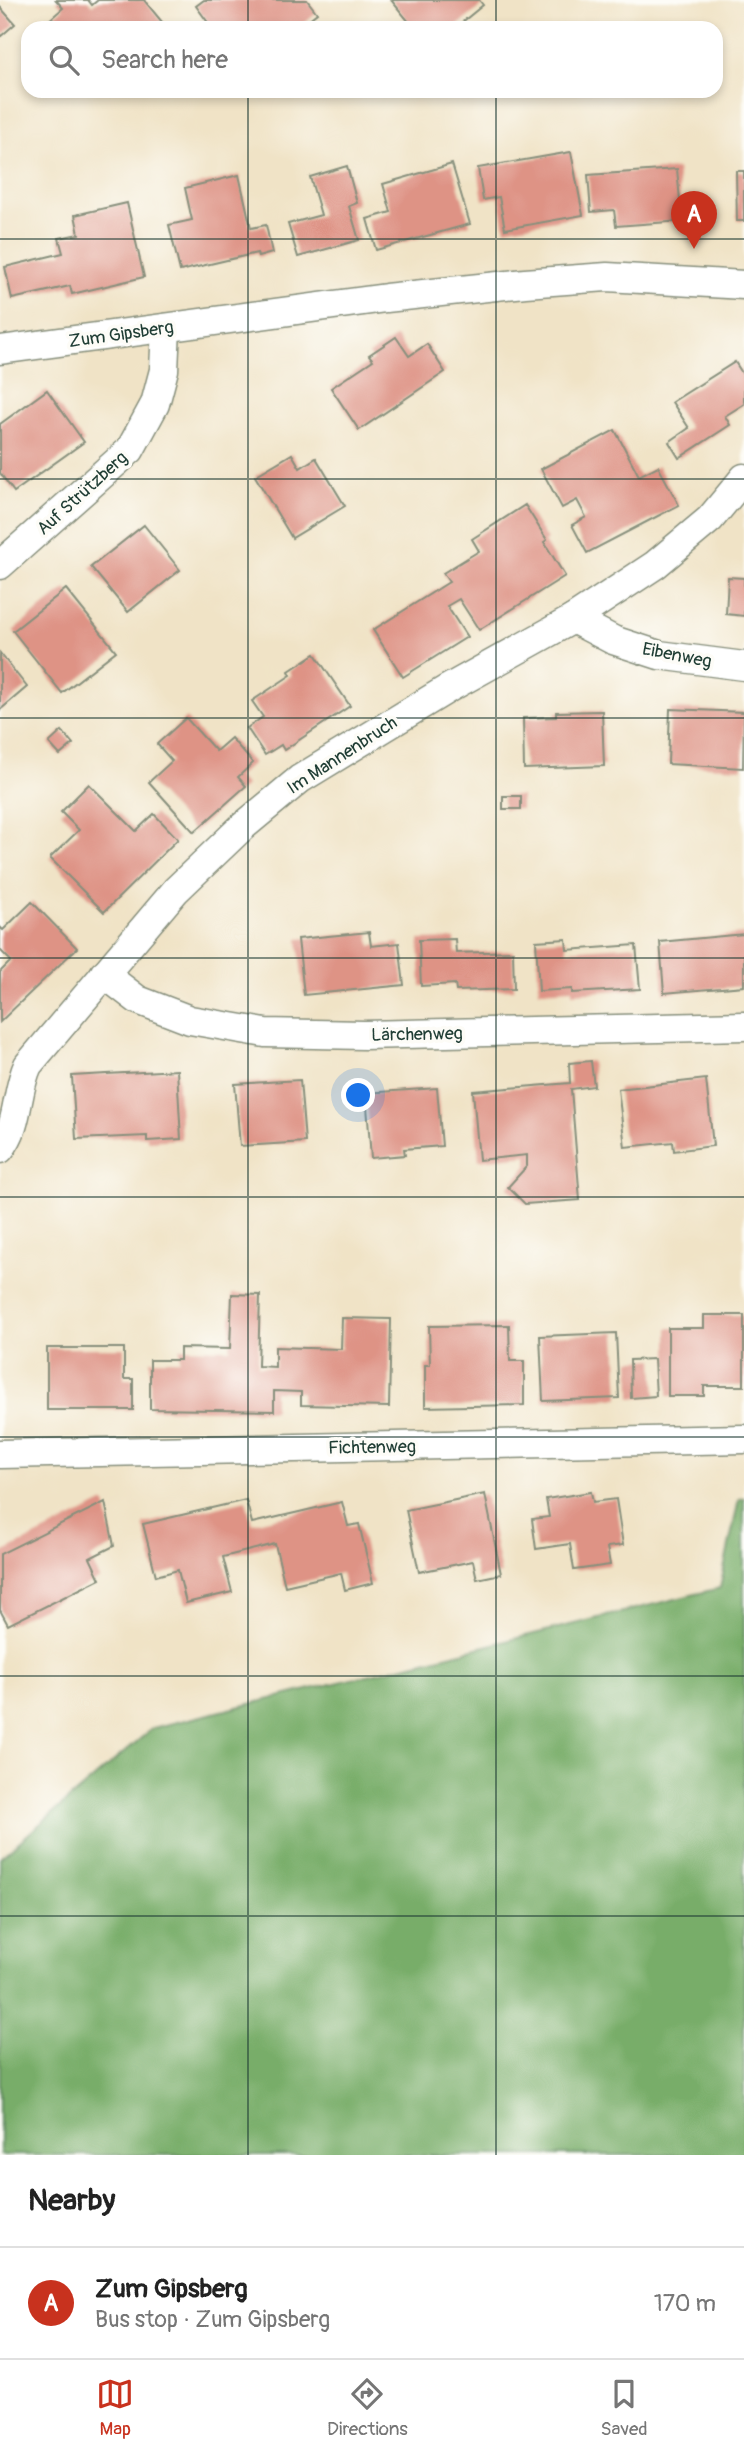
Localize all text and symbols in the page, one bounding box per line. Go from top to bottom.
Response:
search box [21,21,723,98]
icon: search [45,41,83,79]
text: Search here [101,44,228,76]
pin: A [671,191,717,249]
street label: Zum Gipsberg [67,316,175,353]
street label: Auf Strützberg [32,446,133,540]
street label: Eibenweg [640,638,714,673]
street label: Im Mannenbruch [283,711,402,800]
street label: Lärchenweg [371,1022,463,1047]
your location [341,1078,375,1112]
street label: Fichtenweg [328,1435,416,1460]
text: Nearby [28,2182,115,2219]
text: Zum Gipsberg [95,2273,247,2305]
text: A [44,2289,58,2318]
text: 170 m [654,2289,716,2318]
text: Bus stop · Zum Gipsberg [95,2305,330,2334]
tab: Map [96,2375,134,2441]
tab: Directions [327,2375,408,2441]
tab: Saved [600,2375,648,2441]

